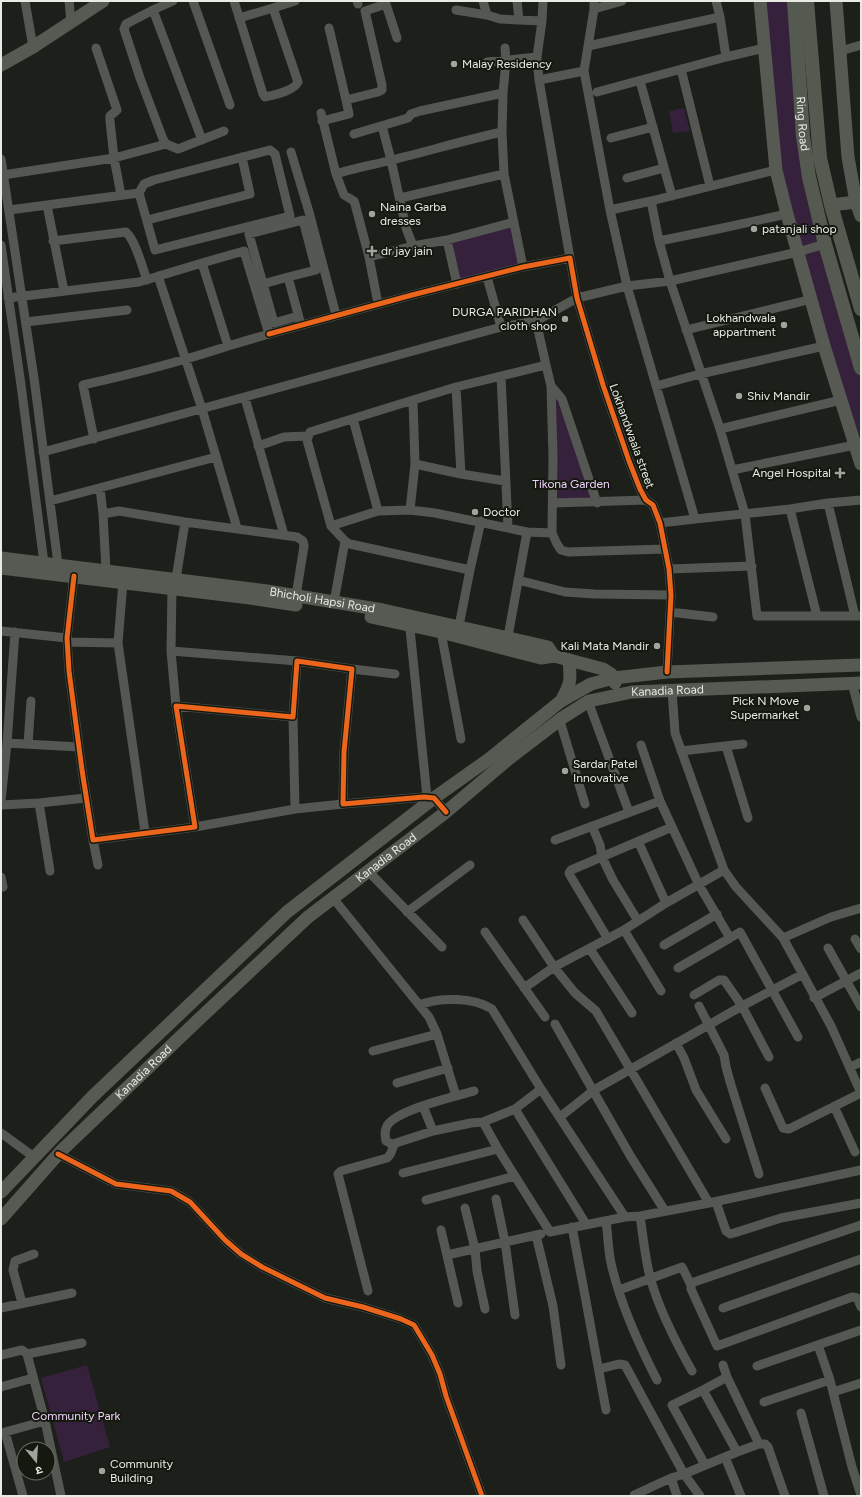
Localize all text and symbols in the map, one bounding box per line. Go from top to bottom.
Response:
place label: Malay Residency [462,57,552,71]
marker: Malay Residency [449,59,459,69]
street label: Ring Road [793,96,812,152]
place label: Naina Garba dresses [380,200,446,228]
marker: Naina Garba dresses [367,209,377,219]
place label: patanjali shop [762,222,837,236]
marker: patanjali shop [749,224,759,234]
place label: dr jay jain [381,244,433,258]
marker: dr jay jain [366,245,378,257]
place label: DURGA PARIDHAN cloth shop [452,305,557,333]
place label: Lokhandwala appartment [706,311,776,339]
marker: DURGA PARIDHAN cloth shop [560,314,570,324]
marker: Lokhandwala appartment [779,320,789,330]
street label: Lokhandwaala street [607,382,658,491]
place label: Shiv Mandir [747,389,810,403]
marker: Shiv Mandir [734,391,744,401]
place label: Angel Hospital [752,466,831,480]
marker: Angel Hospital [834,467,846,479]
park label: Tikona Garden [532,477,610,491]
place label: Doctor [483,505,520,519]
marker: Doctor [470,507,480,517]
street label: Bhicholi Hapsi Road [268,585,376,616]
place label: Kali Mata Mandir [561,639,649,653]
marker: Kali Mata Mandir [652,641,662,651]
street label: Kanadia Road [631,682,704,699]
place label: Pick N Move Supermarket [730,694,799,722]
marker: Pick N Move Supermarket [802,703,812,713]
place label: Sardar Patel Innovative [573,757,637,785]
marker: Sardar Patel Innovative [560,766,570,776]
street label: Kanadia Road [353,830,419,885]
street label: Kanadia Road [113,1042,175,1102]
park label: Community Park [32,1409,121,1423]
north arrow [16,1441,56,1481]
place label: Community Building [110,1457,174,1485]
text: उ [33,1463,44,1477]
marker: Community Building [97,1466,107,1476]

